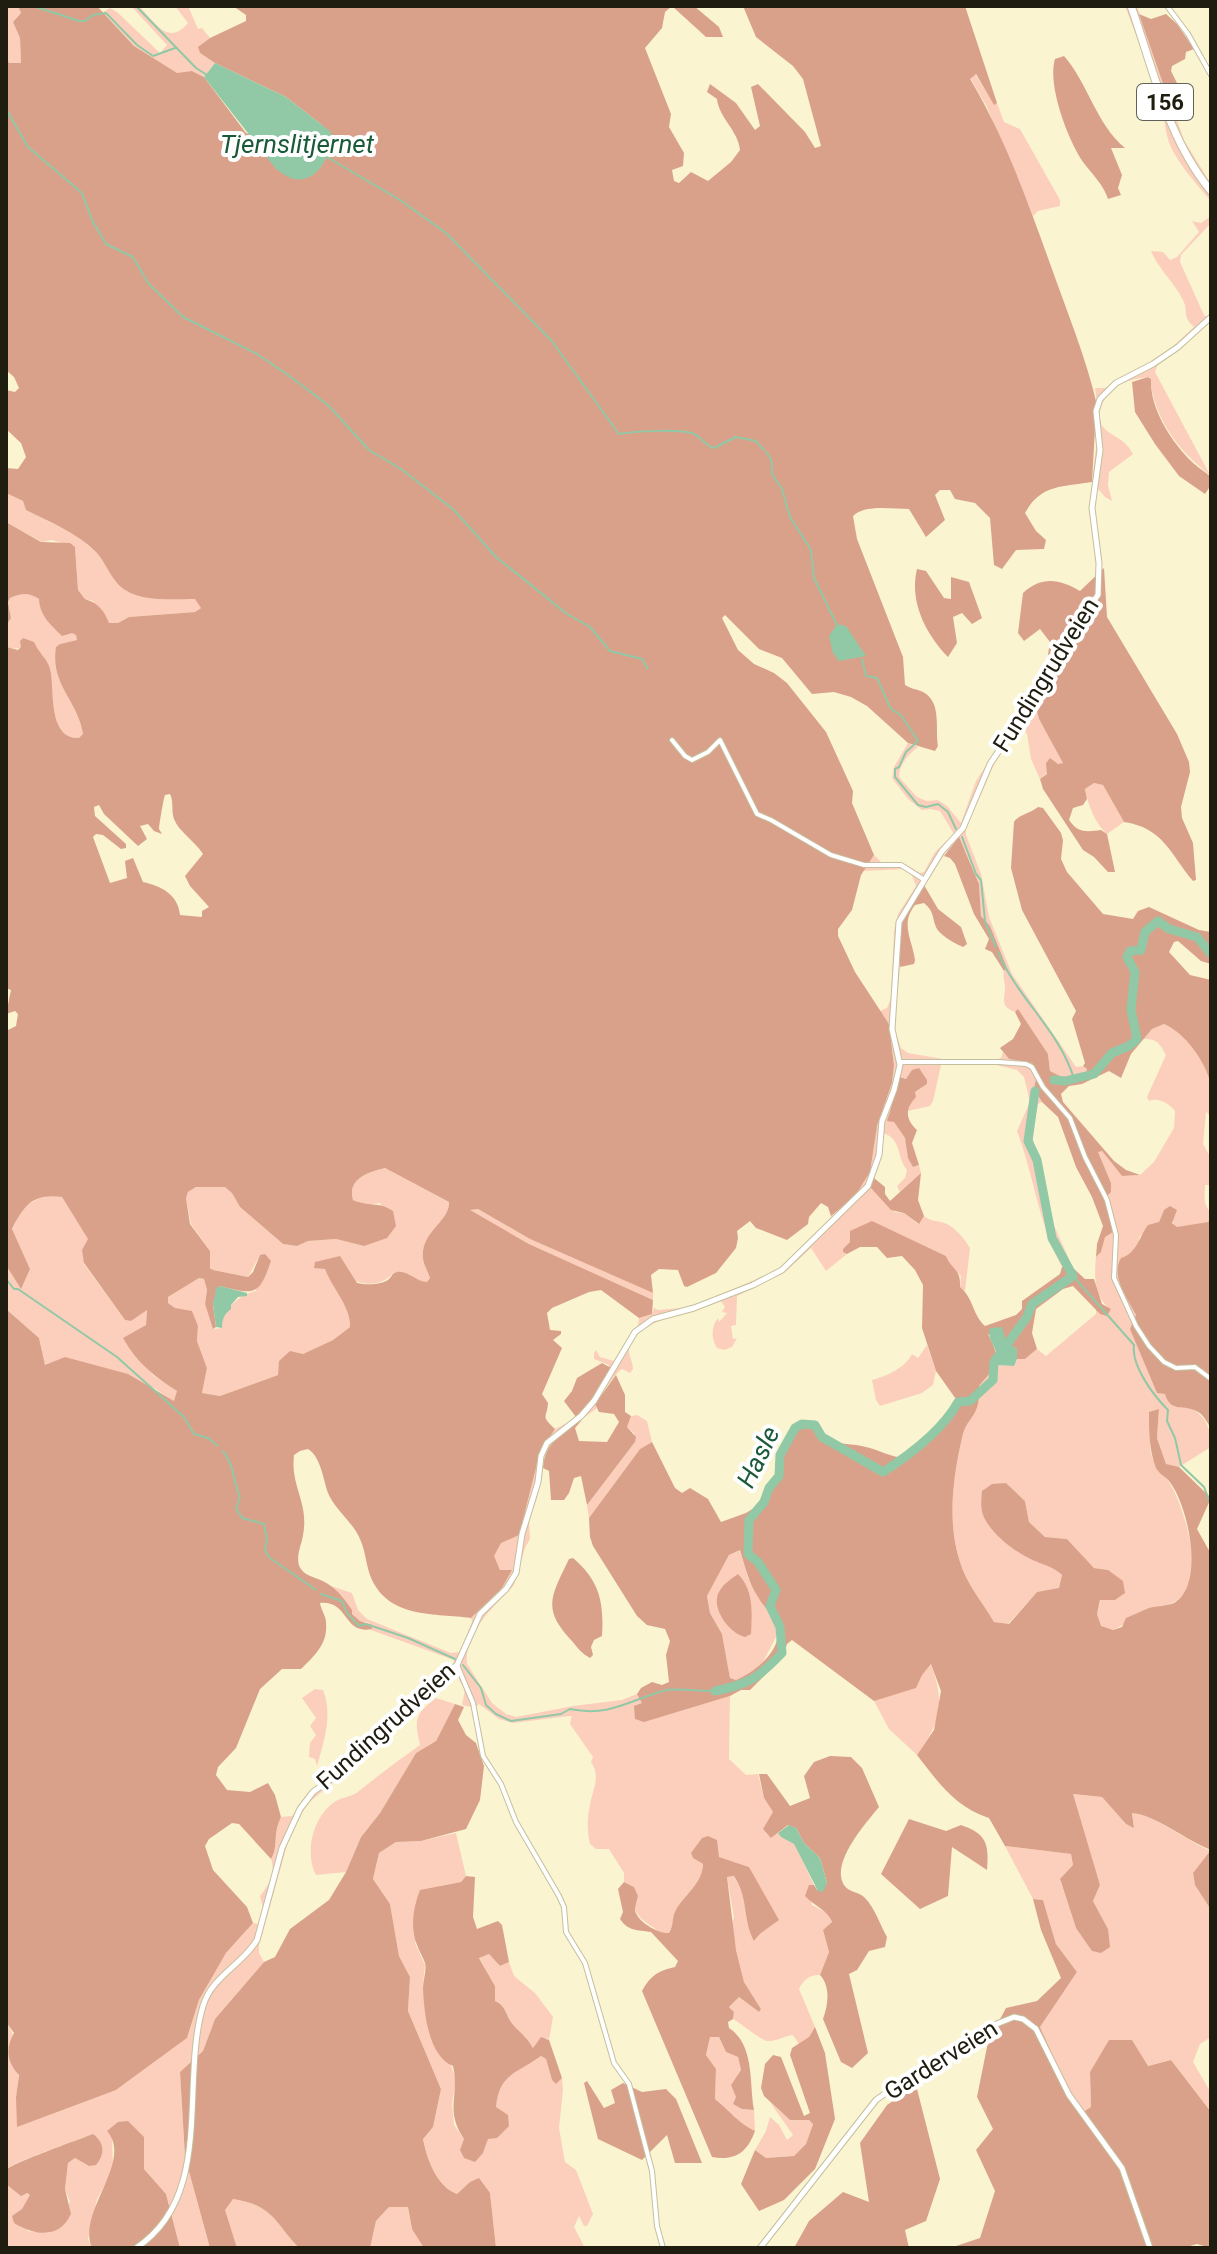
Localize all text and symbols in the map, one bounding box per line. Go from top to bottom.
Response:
road number: 156 [1137,84,1193,120]
water label: Tjernslitjernet [220,129,375,159]
street label: Fundingrudveien [987,593,1105,757]
water label: Hasle [730,1422,786,1492]
street label: Fundingrudveien [311,1657,461,1795]
street label: Garderveien [879,2014,1003,2106]

